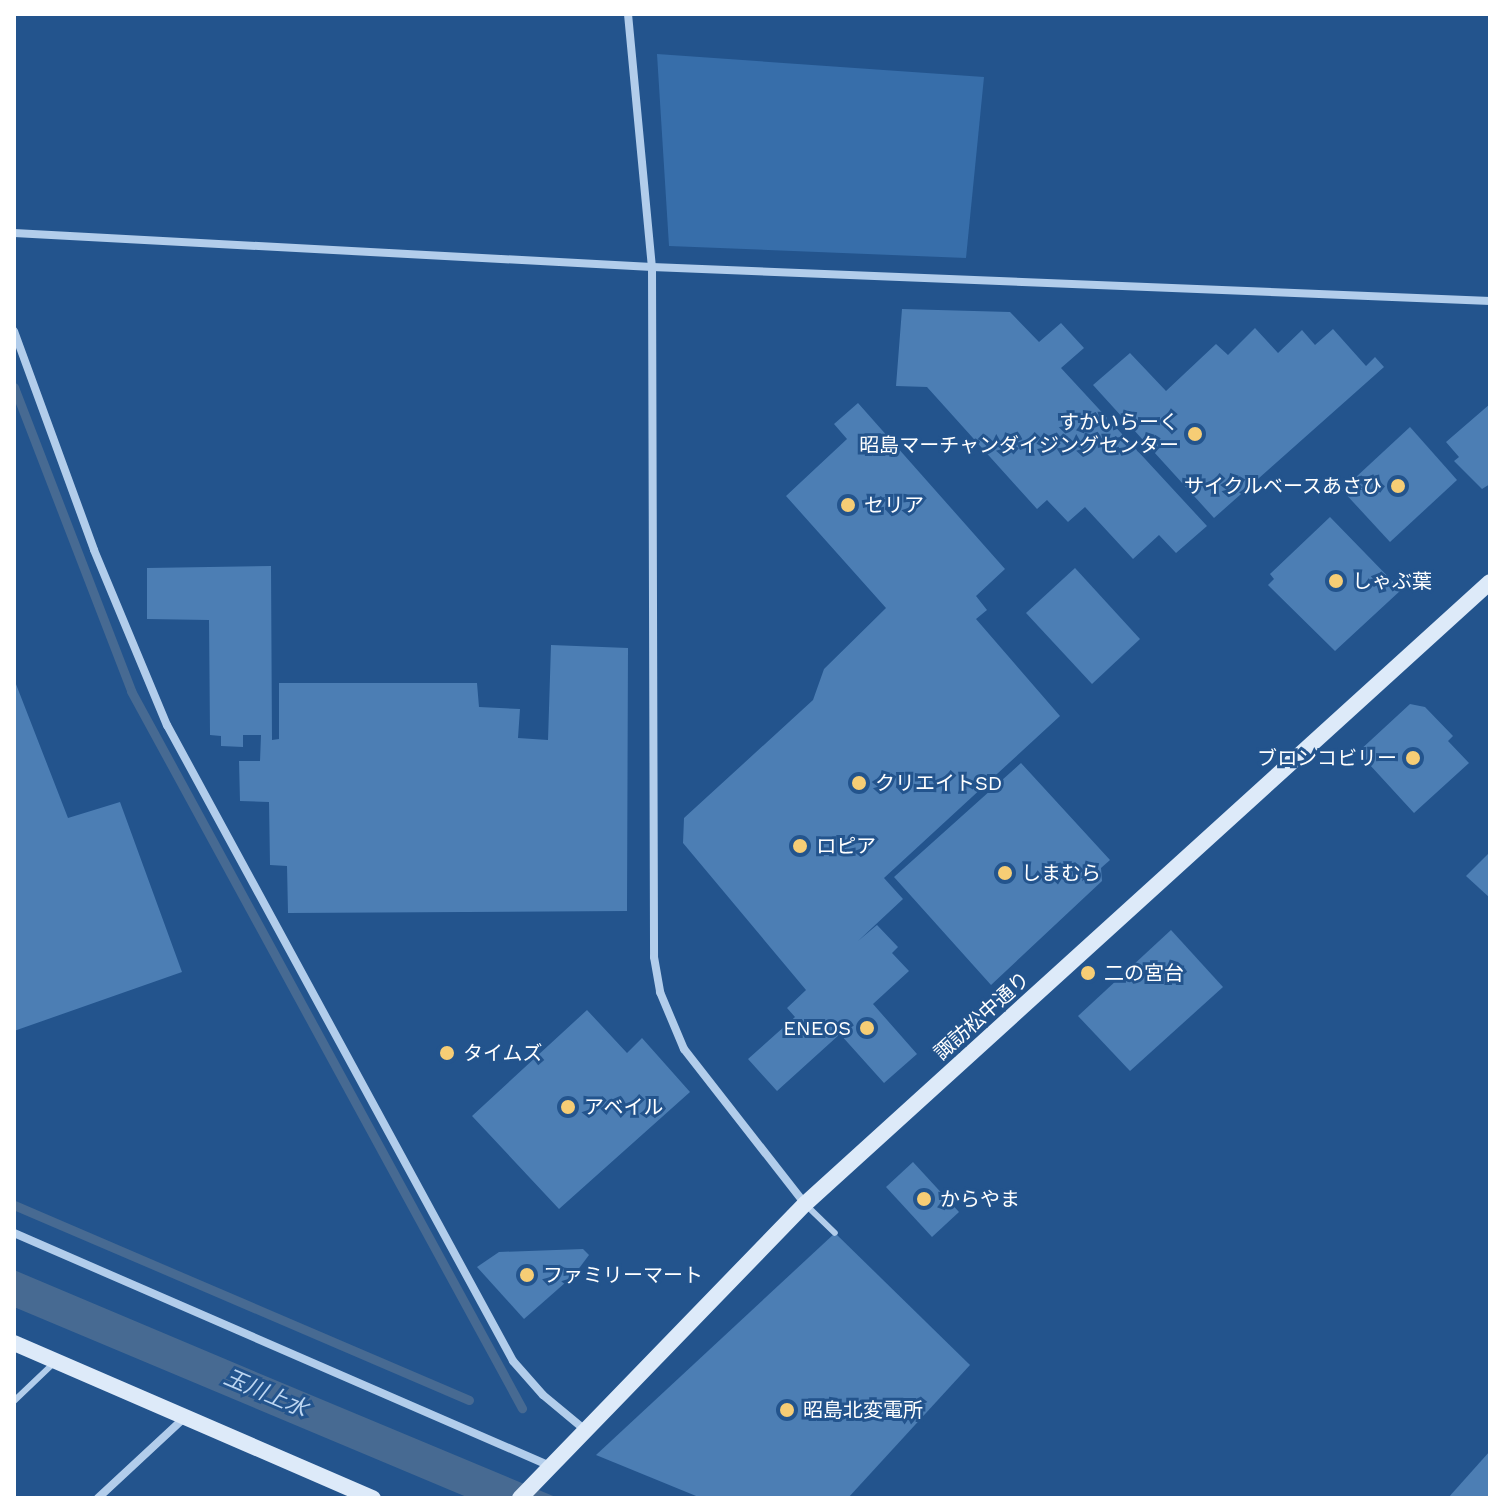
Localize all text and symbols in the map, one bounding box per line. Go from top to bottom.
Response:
place label: すかいらーく 昭島マーチャンダイジングセンター [859,410,1179,457]
marker: すかいらーく 昭島マーチャンダイジングセンター [1186,425,1204,443]
place label: サイクルベースあさひ [1182,474,1382,498]
marker: サイクルベースあさひ [1389,477,1407,495]
place label: セリア [864,493,924,517]
marker: セリア [839,496,857,514]
place label: しゃぶ葉 [1352,569,1432,593]
marker: しゃぶ葉 [1327,572,1345,590]
place label: ブロンコビリー [1257,746,1397,770]
marker: ブロンコビリー [1404,749,1422,767]
place label: クリエイトSD [875,771,1002,795]
marker: クリエイトSD [850,774,868,792]
place label: ロピア [816,834,876,858]
marker: ロピア [791,837,809,855]
place label: しまむら [1021,861,1101,885]
marker: しまむら [996,864,1014,882]
place label: 二の宮台 [1104,961,1184,985]
marker: 二の宮台 [1079,964,1097,982]
street label: 諏訪松中通り [929,967,1035,1065]
place label: ENEOS [783,1016,851,1040]
marker: ENEOS [858,1019,876,1037]
place label: タイムズ [463,1041,543,1065]
marker: タイムズ [438,1044,456,1062]
place label: アベイル [584,1095,664,1119]
marker: アベイル [559,1098,577,1116]
place label: からやま [940,1187,1020,1211]
marker: からやま [915,1190,933,1208]
place label: ファミリーマート [543,1263,703,1287]
marker: ファミリーマート [518,1266,536,1284]
water label: 玉川上水 [220,1364,312,1422]
place label: 昭島北変電所 [803,1398,923,1422]
marker: 昭島北変電所 [778,1401,796,1419]

